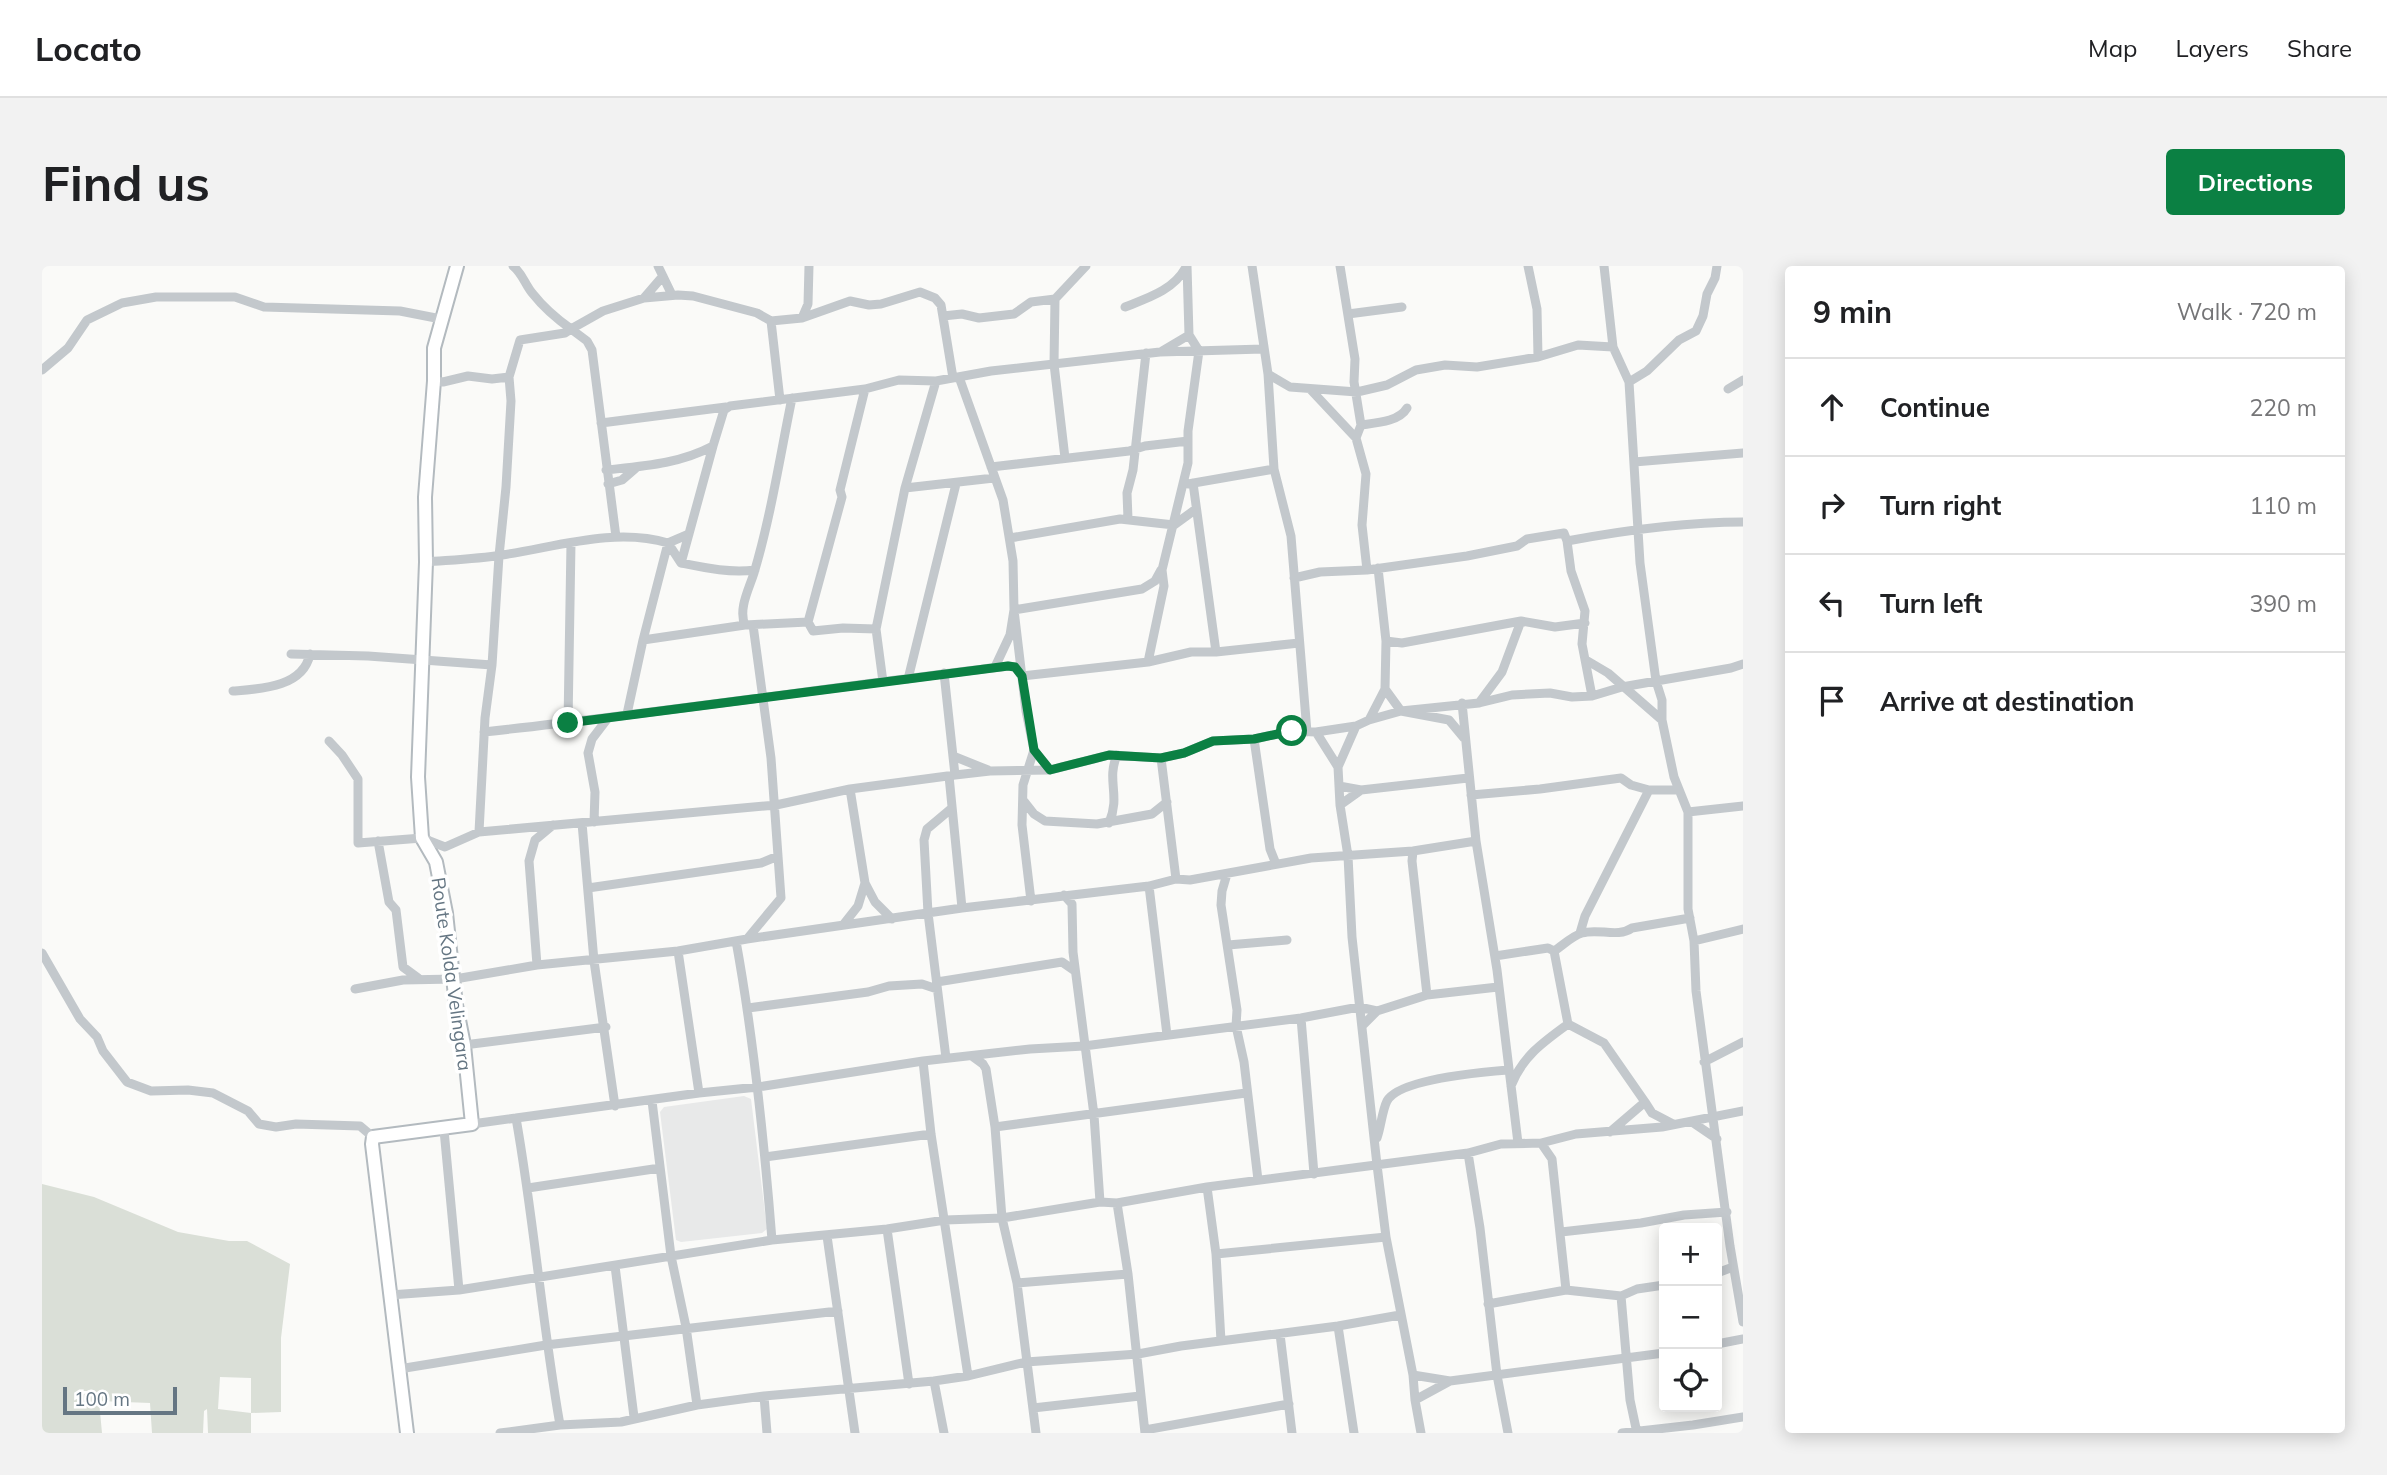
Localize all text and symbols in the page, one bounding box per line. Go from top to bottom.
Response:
text: Locato [35,28,142,69]
text: Map [2088,33,2137,63]
text: Layers [2175,33,2249,63]
text: Share [2287,33,2352,63]
button: Directions [2166,149,2345,215]
text: Find us [42,152,210,213]
text: 9 min [1813,293,1892,331]
text: Walk · 720 m [2177,297,2317,326]
icon: ahead [1813,388,1851,426]
text: Continue [1880,391,1990,424]
text: 220 m [2249,393,2317,422]
icon: right [1813,486,1851,524]
text: Turn right [1880,489,2001,522]
text: 110 m [2249,491,2317,520]
icon: left [1813,584,1851,622]
text: Turn left [1880,587,1982,620]
text: 390 m [2249,589,2317,618]
icon: arrive [1813,682,1851,720]
text: Arrive at destination [1880,685,2135,718]
route end [552,707,583,738]
route start [1276,715,1307,746]
street label: Route Kolda Velingara [427,876,477,1072]
map controls [1659,1223,1722,1412]
button: + [1659,1223,1722,1286]
button: − [1659,1286,1722,1349]
button: locate [1659,1349,1722,1412]
scale bar [63,1384,177,1416]
text: 100 m [74,1387,130,1411]

